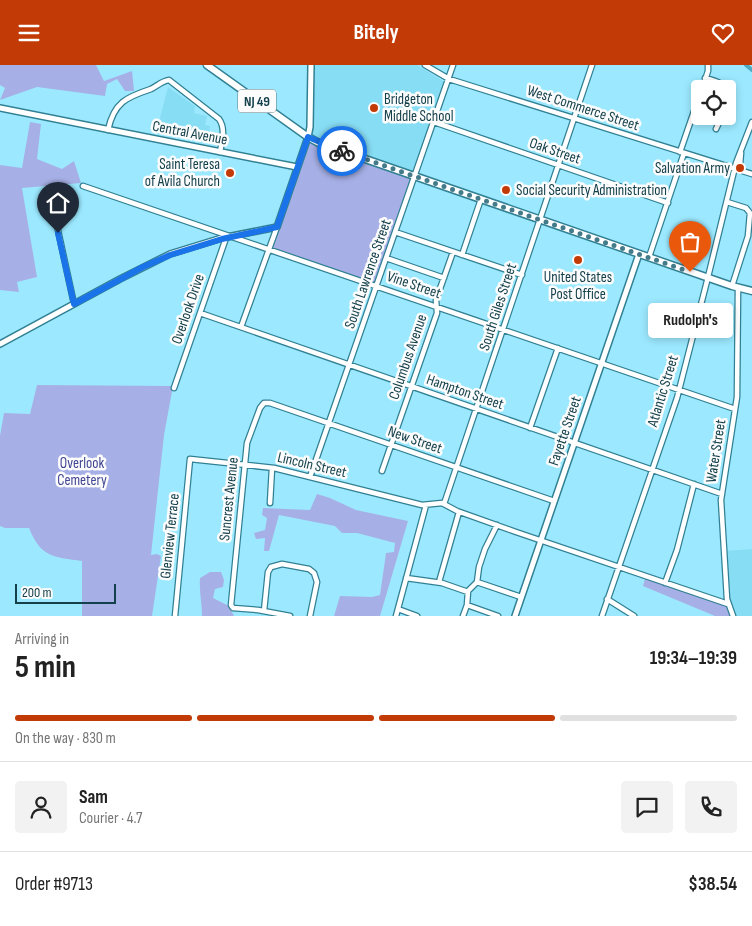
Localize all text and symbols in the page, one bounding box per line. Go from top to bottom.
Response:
icon: menu [15,19,43,47]
text: Bitely [353,19,399,46]
icon: heart [709,19,737,47]
map controls [691,80,736,125]
button: locate [691,80,736,125]
street label: West Commerce Street [525,81,642,135]
road number: NJ 49 [238,89,276,113]
place label: Bridgeton Middle School [384,90,454,126]
marker: Bridgeton Middle School [368,102,380,114]
street label: Central Avenue [151,116,229,150]
courier [317,126,367,176]
street label: Oak Street [527,133,583,169]
icon: bike [328,137,356,165]
place label: Saint Teresa of Avila Church [145,155,220,191]
place label: Salvation Army [655,159,730,178]
marker: Salvation Army [734,162,746,174]
marker: Saint Teresa of Avila Church [224,167,236,179]
place label: Social Security Administration [516,181,667,200]
pin [37,182,79,233]
marker: Social Security Administration [500,184,512,196]
icon: home [44,189,72,217]
street label: South Lawrence Street [340,216,396,331]
pin [669,221,711,272]
icon: bag [676,228,704,256]
marker: United States Post Office [572,254,584,266]
street label: South Giles Street [475,260,521,353]
street label: Vine Street [384,267,444,303]
place label: United States Post Office [544,268,612,304]
street label: Overlook Drive [167,271,209,347]
callout: Rudolph's [648,302,732,337]
text: Rudolph's [663,311,718,330]
street label: Columbus Avenue [385,312,431,402]
street label: Atlantic Street [643,353,683,430]
street label: Hampton Street [424,370,506,414]
street label: Fayette Street [544,394,586,468]
street label: Water Street [702,418,730,484]
street label: New Street [385,422,445,458]
street label: Lincoln Street [276,448,349,482]
park label: Overlook Cemetery [57,454,107,490]
street label: Suncrest Avenue [215,456,243,542]
street label: Glenview Terrace [156,493,184,579]
scale bar [15,581,116,604]
text: 200 m [22,584,51,601]
text: Arriving in [15,630,69,649]
text: 19:34–19:39 [650,647,737,670]
text: 5 min [15,648,76,687]
text: On the way · 830 m [15,729,116,748]
button: person [15,781,67,833]
button: chat [621,781,673,833]
button: phone [685,781,737,833]
text: Sam [79,786,108,809]
text: Courier · 4.7 [79,809,142,828]
text: Order #9713 [15,873,93,896]
text: $38.54 [688,873,737,896]

